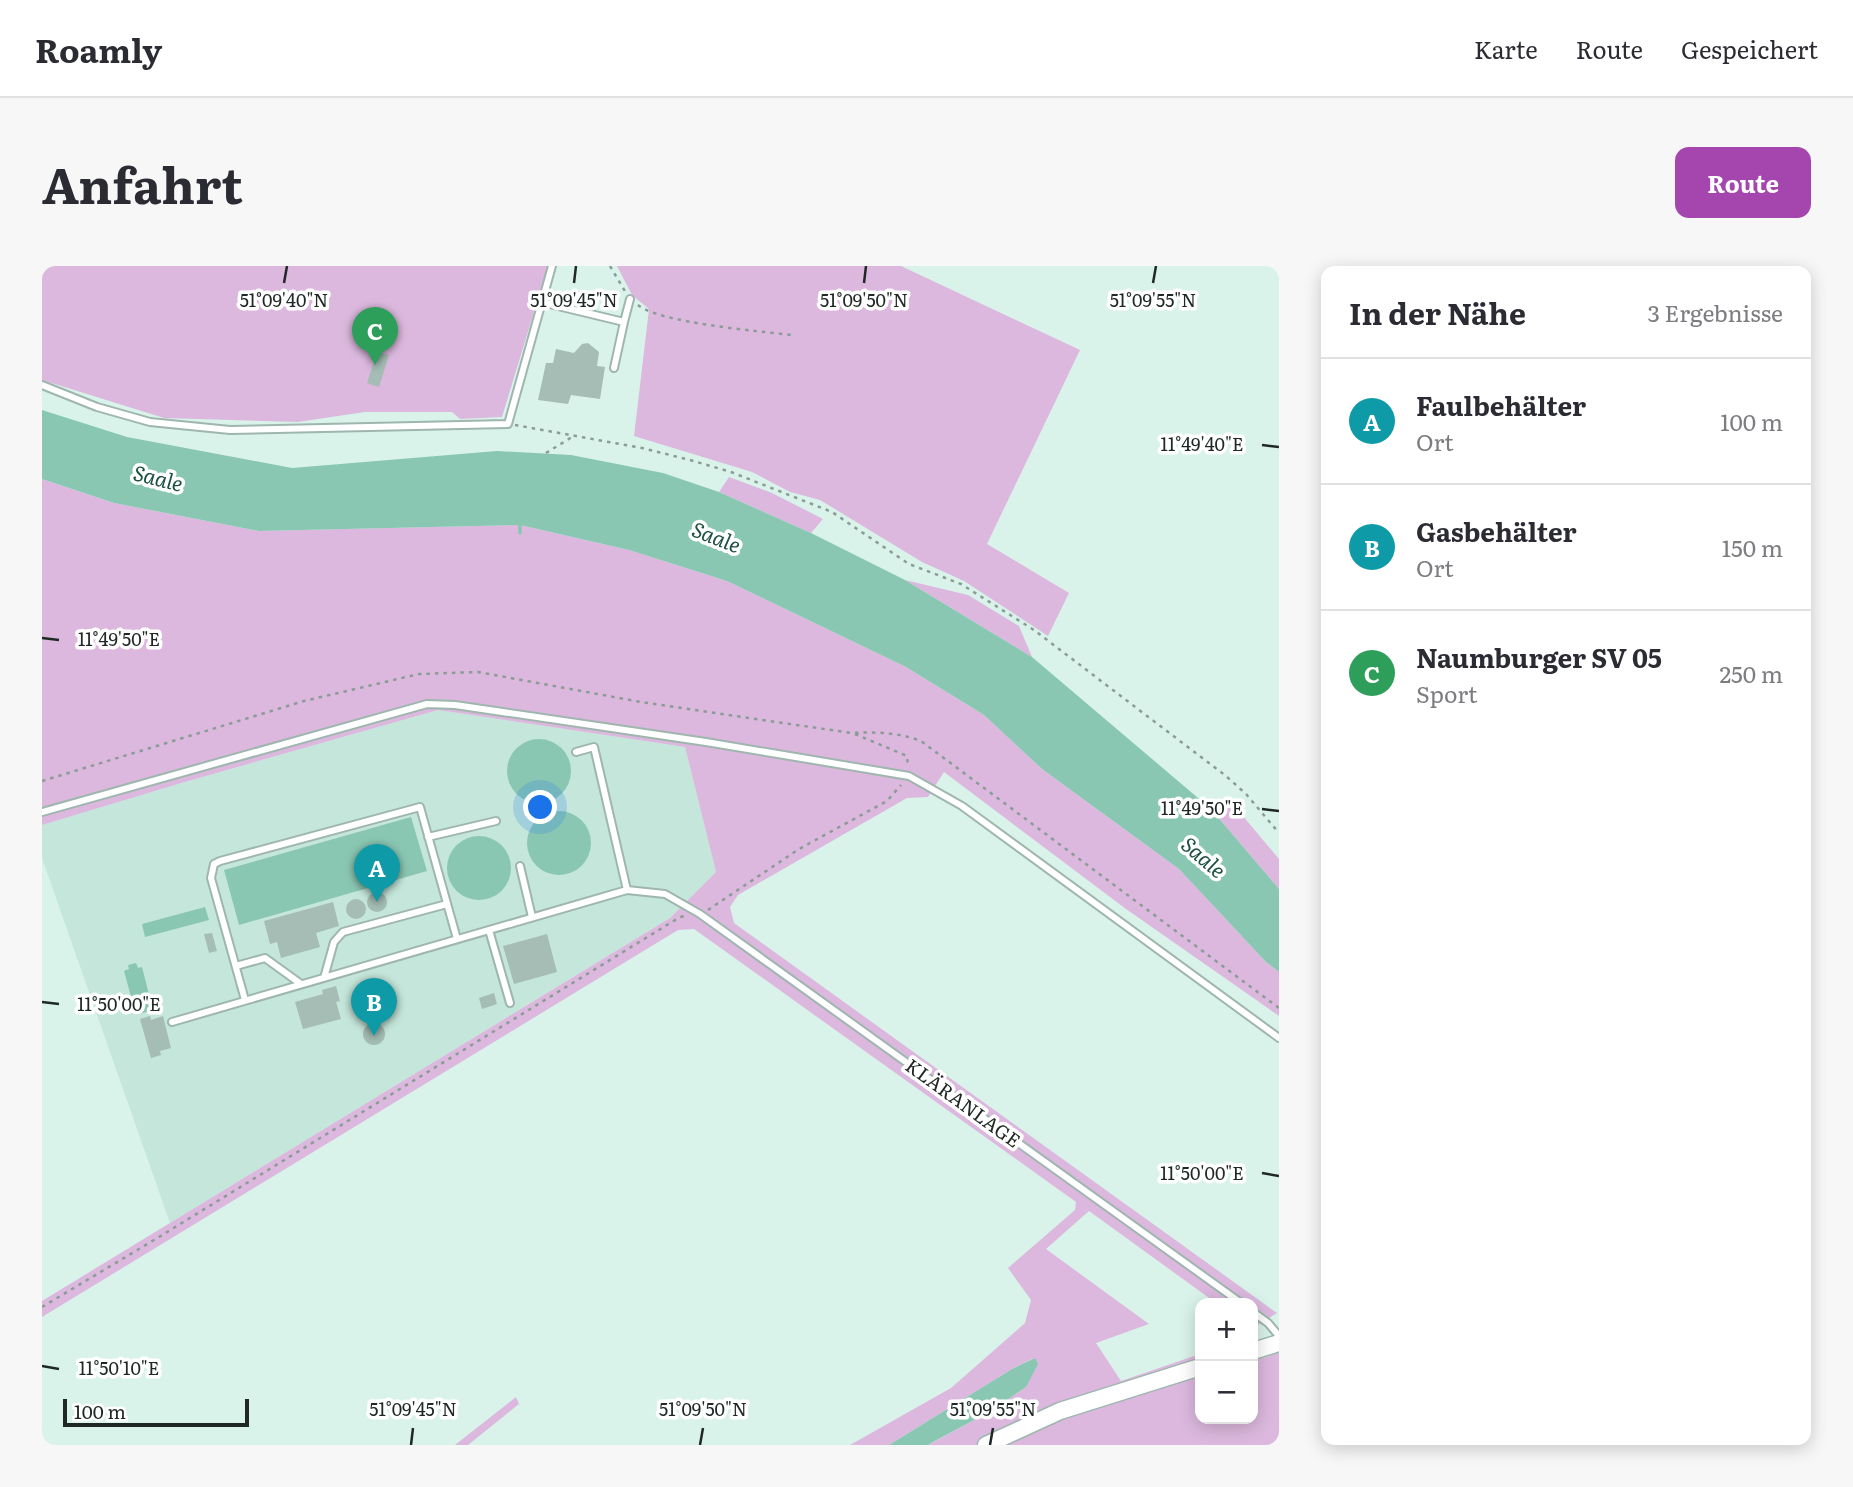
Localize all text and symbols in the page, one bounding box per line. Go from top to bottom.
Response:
text: Roamly [35,24,162,73]
text: Karte [1474,31,1538,66]
text: Route [1576,31,1643,66]
text: Gespeichert [1681,31,1818,66]
text: Anfahrt [42,146,243,219]
button: Route [1675,147,1811,218]
text: 51°09'40"N [240,286,328,313]
text: 51°09'45"N [530,286,618,313]
text: 51°09'50"N [820,286,908,313]
text: 51°09'55"N [1110,286,1196,313]
text: In der Nähe [1349,290,1526,334]
text: 3 Ergebnisse [1647,295,1783,329]
pin: C [352,307,398,365]
text: Faulbehälter [1416,385,1586,424]
text: A [1363,404,1381,438]
text: 100 m [1720,404,1783,438]
text: Ort [1416,424,1454,458]
text: 11°49'40"E [1161,430,1243,457]
water label: Saale [131,455,187,498]
text: Gasbehälter [1416,511,1577,550]
water label: Saale [688,512,746,559]
text: B [1364,530,1380,564]
text: 150 m [1722,530,1783,564]
text: Ort [1416,550,1454,584]
text: 11°49'50"E [78,625,160,652]
text: Naumburger SV 05 [1416,637,1662,676]
text: C [1364,656,1380,690]
text: 250 m [1719,656,1783,690]
text: Sport [1416,676,1477,710]
your location [523,790,557,824]
text: 11°49'50"E [1161,794,1243,821]
water label: Saale [1176,828,1234,884]
pin: A [354,844,400,902]
pin: B [351,978,397,1036]
text: 11°50'00"E [77,990,161,1017]
street label: KLÄRANLAGE [900,1051,1027,1154]
text: 11°50'00"E [1160,1159,1244,1186]
map controls [1195,1298,1258,1424]
button: + [1195,1298,1258,1361]
text: 11°50'10"E [79,1354,159,1381]
button: − [1195,1361,1258,1424]
text: 51°09'45"N [369,1395,457,1422]
text: 51°09'50"N [659,1395,747,1422]
text: 51°09'55"N [950,1395,1036,1422]
scale bar [63,1396,248,1428]
text: 100 m [74,1397,126,1425]

